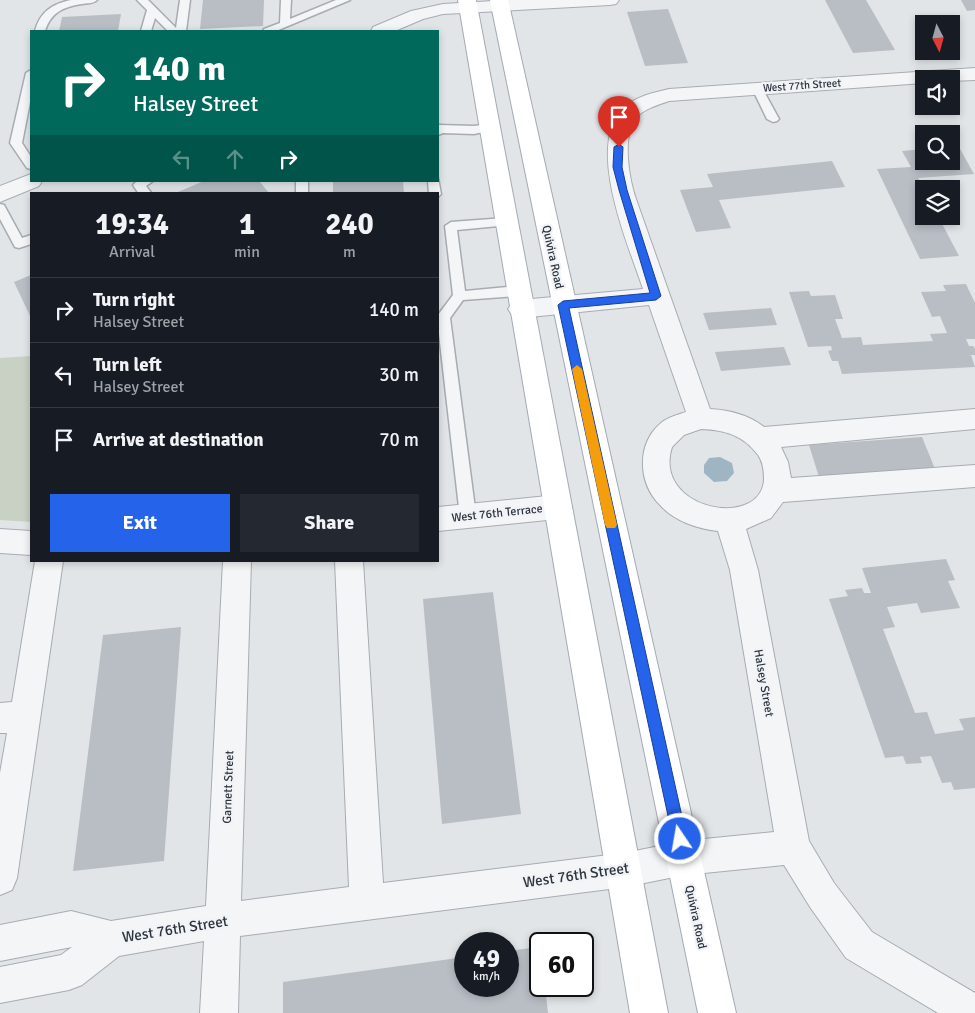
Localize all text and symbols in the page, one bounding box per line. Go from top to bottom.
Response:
north arrow [915,15,960,60]
map controls [915,15,960,225]
text: 140 m [133,47,226,90]
icon: right [50,50,115,115]
button: sound [915,70,960,115]
street label: West 77th Street [763,76,842,95]
text: Halsey Street [133,90,258,117]
pin [598,96,640,147]
icon: arrive [605,103,633,131]
button: search [915,125,960,170]
icon: left [168,145,196,173]
icon: ahead [221,145,249,173]
icon: right [274,145,302,173]
button: layers [915,180,960,225]
text: 19:34 [95,206,169,243]
text: 1 [239,206,255,243]
text: 240 [325,206,374,243]
street label: Quivira Road [538,224,567,290]
text: Arrival [109,242,155,262]
text: min [234,242,260,262]
text: m [343,242,356,262]
text: Turn right [93,288,175,312]
icon: right [50,296,78,324]
text: 140 m [369,298,419,322]
text: Halsey Street [93,312,184,332]
text: Turn left [93,353,162,377]
icon: left [50,361,78,389]
text: 30 m [379,363,419,387]
text: Halsey Street [93,377,184,397]
icon: arrive [50,426,78,454]
text: Arrive at destination [93,428,264,452]
text: 70 m [379,428,419,452]
button: Exit [50,494,230,552]
button: Share [240,494,419,552]
street label: West 76th Terrace [451,501,543,526]
street label: Halsey Street [750,648,777,718]
street label: Garnett Street [220,750,237,824]
position arrow [653,812,705,864]
street label: West 76th Street [522,859,630,891]
street label: Quivira Road [681,884,710,950]
street label: West 76th Street [121,912,229,946]
speed limit sign: 60 [529,932,594,997]
text: 49 [473,943,500,974]
text: km/h [473,969,500,984]

